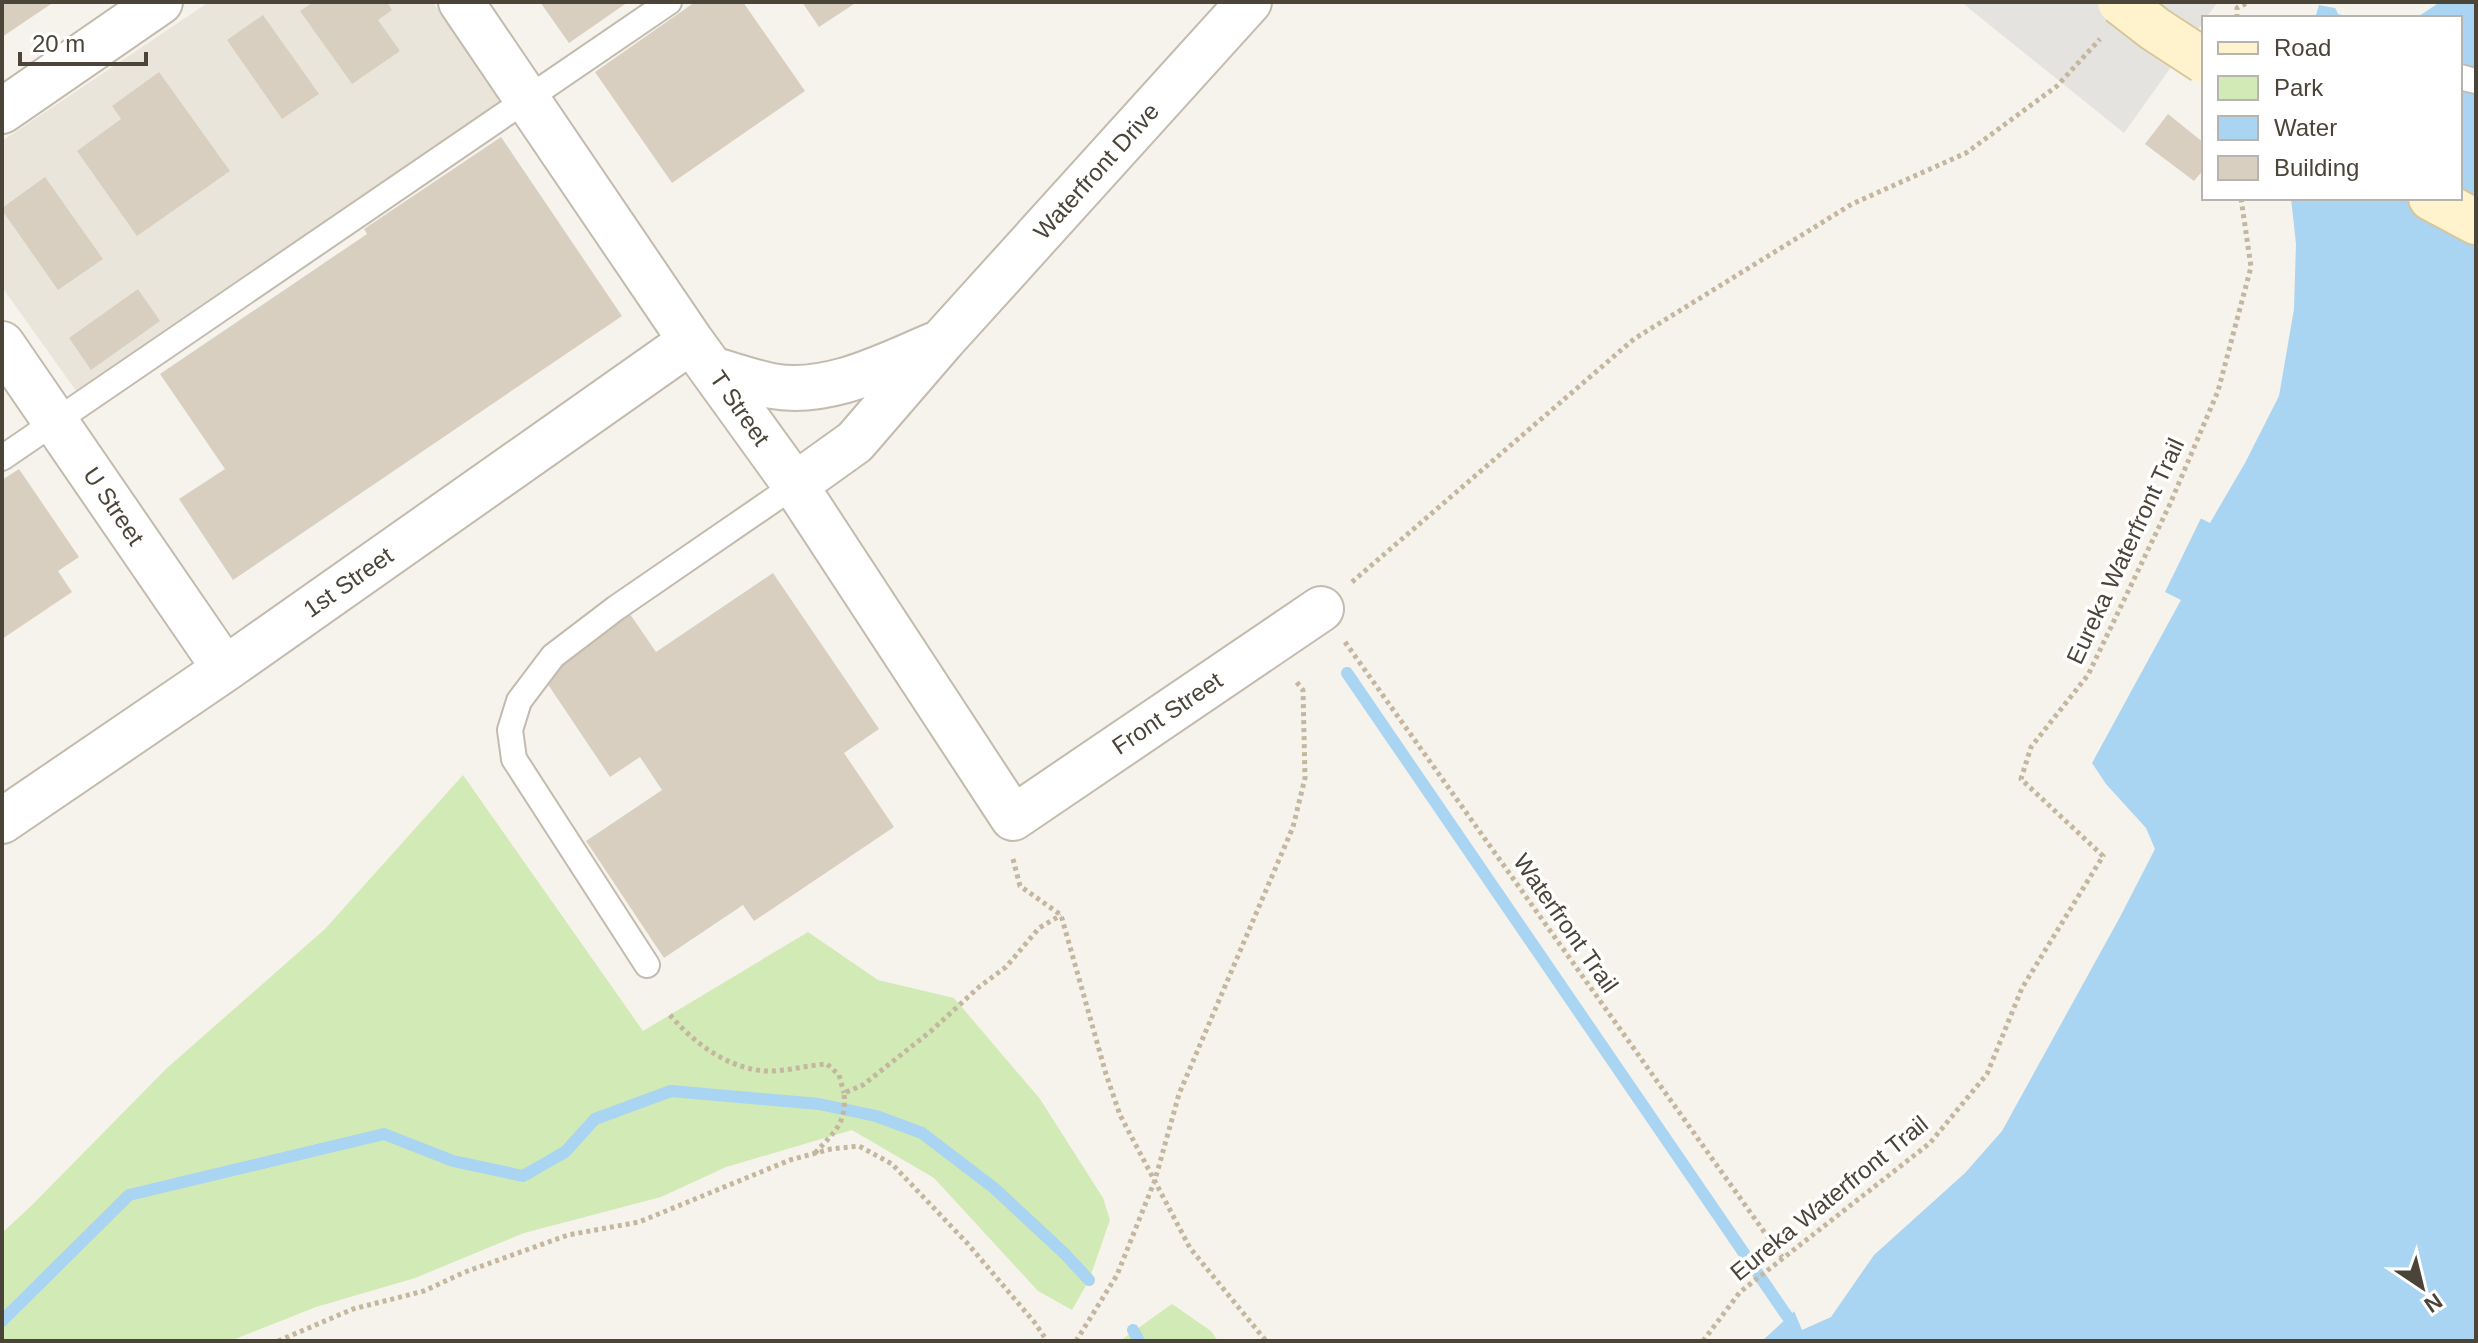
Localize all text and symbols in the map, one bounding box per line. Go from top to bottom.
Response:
scale bar [20,16,146,66]
legend [2202,16,2462,200]
text: 20 m [32,30,85,57]
text: Road [2274,34,2331,61]
text: Park [2274,74,2324,101]
street label: Waterfront Drive [1028,97,1164,245]
text: Water [2274,114,2337,141]
text: Building [2274,154,2359,181]
street label: T Street [705,365,776,451]
street label: Eureka Waterfront Trail [2061,434,2189,668]
street label: U Street [78,462,150,550]
street label: 1st Street [298,541,398,623]
street label: Front Street [1107,666,1227,760]
street label: Waterfront Trail [1508,848,1624,998]
street label: Eureka Waterfront Trail [1725,1110,1933,1286]
north arrow [2382,1247,2462,1327]
text: N [2420,1288,2447,1318]

